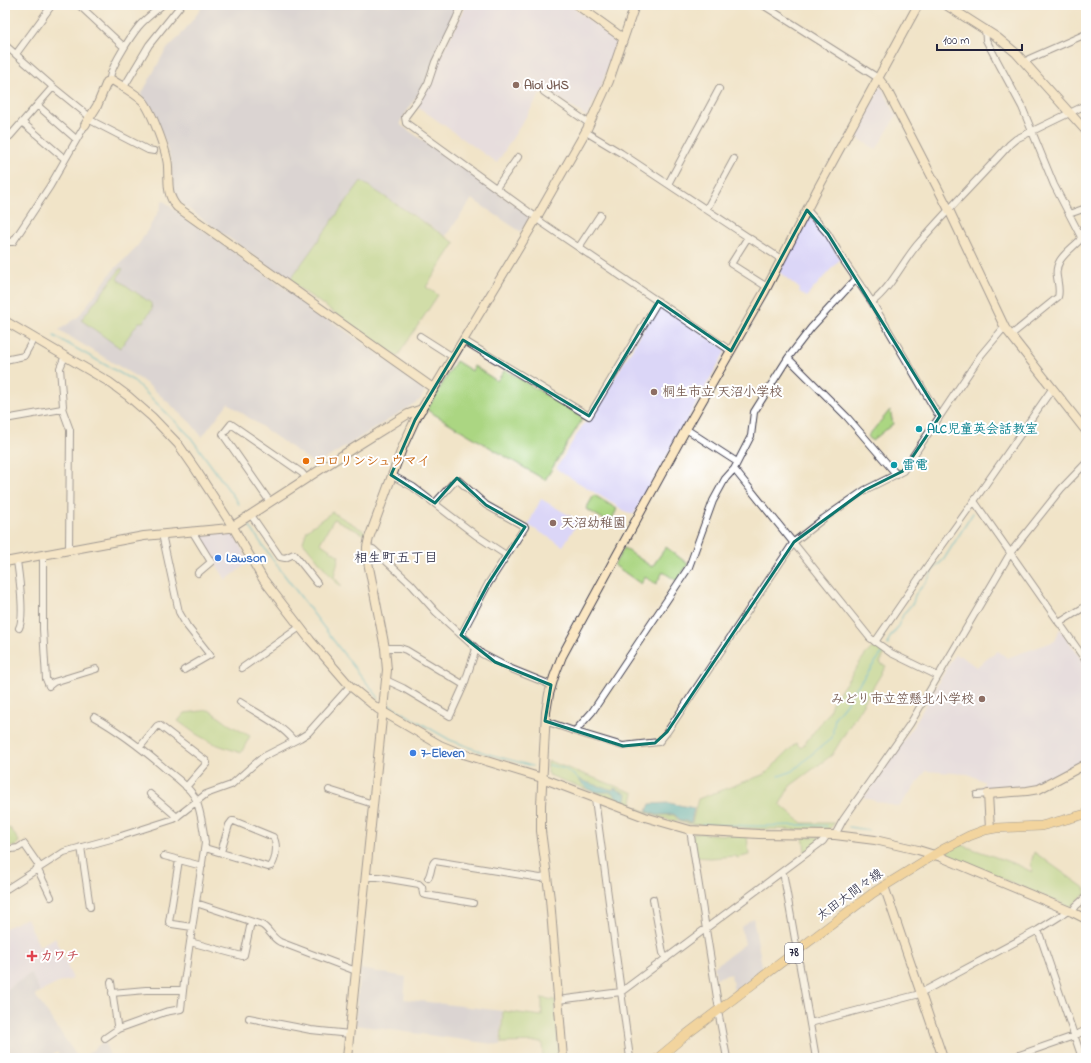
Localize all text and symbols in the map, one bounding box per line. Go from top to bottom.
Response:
scale bar [937,26,1022,52]
text: 100 m [943,32,970,50]
place label: Aioi JHS [524,76,570,95]
marker: Aioi JHS [511,80,521,90]
place label: 桐生市立 天沼小学校 [662,383,782,402]
marker: 桐生市立 天沼小学校 [649,387,659,397]
place label: ALC児童英会話教室 [927,420,1038,439]
marker: ALC児童英会話教室 [914,424,924,434]
place label: コロリンシュウマイ [314,452,430,471]
marker: コロリンシュウマイ [301,456,311,466]
place label: 雷電 [902,456,928,475]
marker: 雷電 [889,460,899,470]
place label: 天沼幼稚園 [561,514,626,533]
marker: 天沼幼稚園 [548,518,558,528]
district label: 相生町五丁目 [354,548,438,569]
place label: Lawson [226,549,267,568]
marker: Lawson [213,553,223,563]
place label: みどり市立笠懸北小学校 [831,690,974,709]
marker: みどり市立笠懸北小学校 [977,694,987,704]
place label: 7-Eleven [421,744,465,763]
marker: 7-Eleven [408,748,418,758]
street label: 太田大間々線 [813,864,888,926]
road number: 78 [785,943,803,963]
place label: カワチ [40,947,79,966]
marker: カワチ [27,951,37,961]

